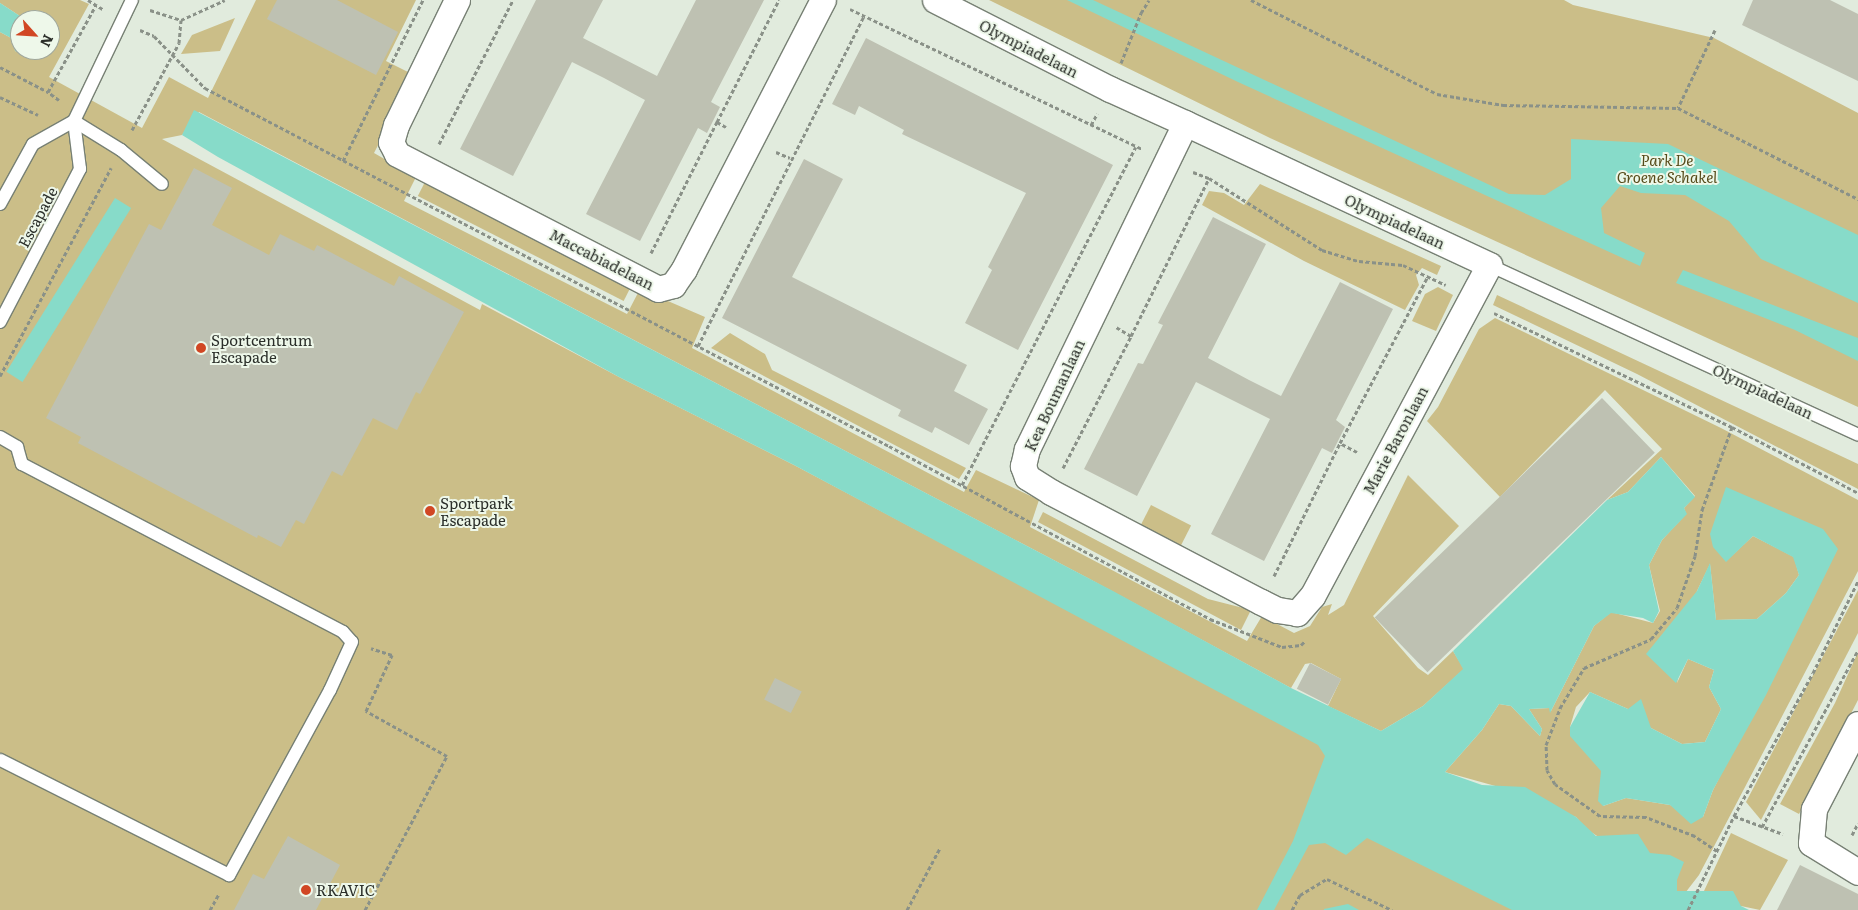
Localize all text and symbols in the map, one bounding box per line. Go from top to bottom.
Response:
north arrow [10,10,60,60]
street label: Olympiadelaan [977,15,1081,81]
text: N [36,31,59,51]
park label: Park De Groene Schakel [1617,150,1717,185]
street label: Escapade [14,184,60,250]
street label: Olympiadelaan [1342,190,1448,252]
street label: Maccabiadelaan [547,225,657,293]
place label: Sportcentrum Escapade [211,330,312,365]
street label: Kea Boumanlaan [1020,336,1088,454]
marker: Sportcentrum Escapade [195,342,207,354]
street label: Olympiadelaan [1710,360,1816,422]
street label: Marie Baronlaan [1359,383,1431,497]
place label: Sportpark Escapade [440,493,513,528]
marker: Sportpark Escapade [424,505,436,517]
place label: RKAVIC [316,881,375,899]
marker: RKAVIC [300,884,312,896]

